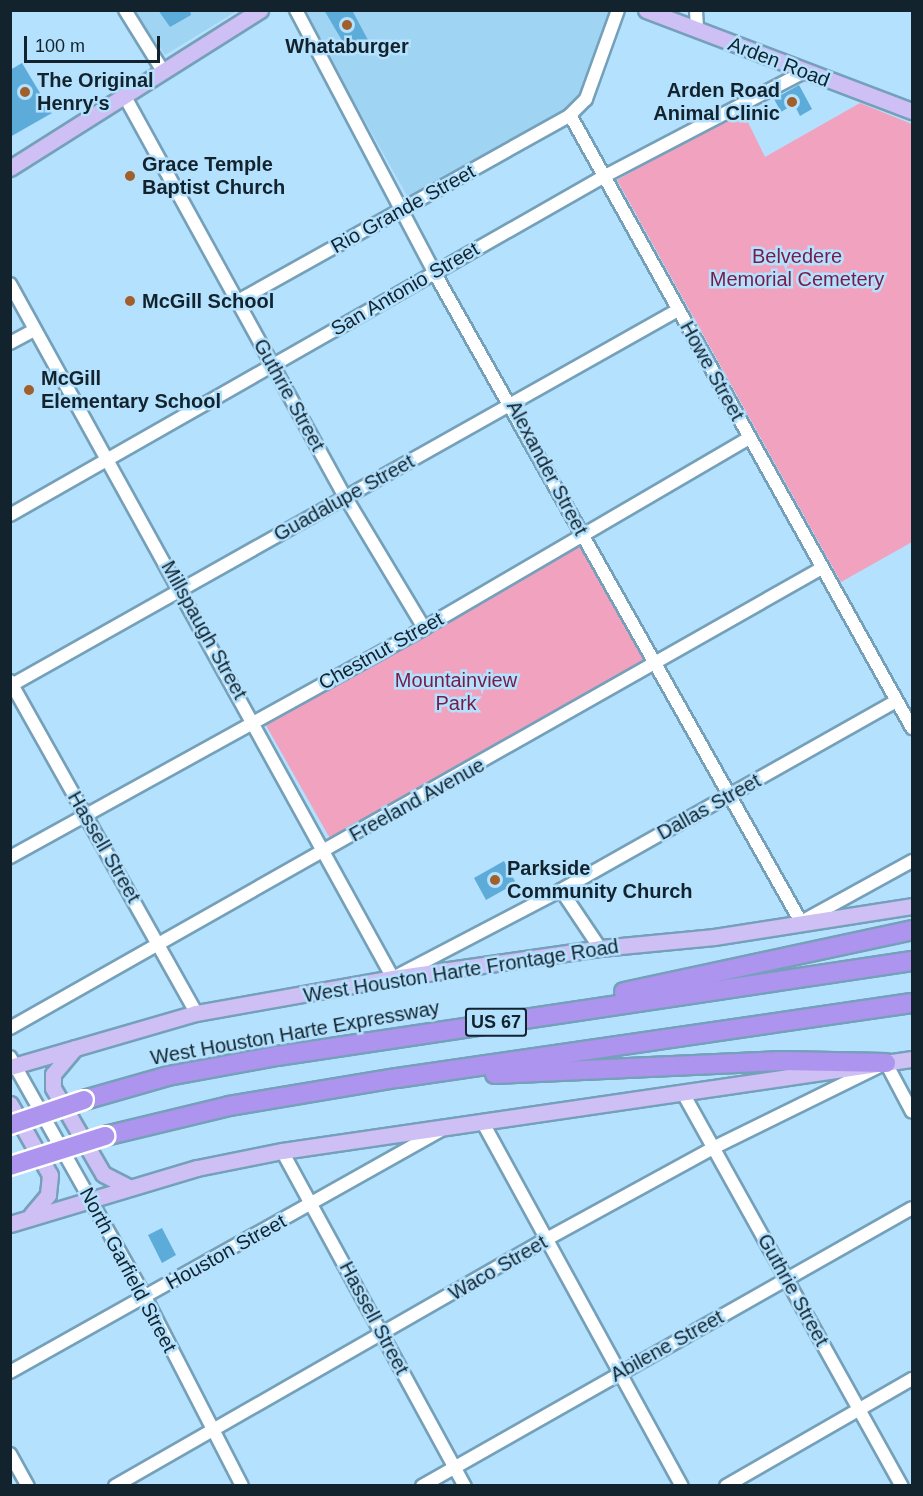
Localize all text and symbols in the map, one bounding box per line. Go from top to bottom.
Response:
marker: Whataburger [340,18,354,32]
scale bar [27,24,164,62]
street label: Arden Road [725,32,833,92]
place label: Whataburger [285,34,409,58]
text: 100 m [35,36,85,56]
place label: The Original Henry's [37,68,154,115]
place label: Arden Road Animal Clinic [653,78,780,125]
marker: The Original Henry's [18,85,32,99]
marker: Arden Road Animal Clinic [785,95,799,109]
place label: Grace Temple Baptist Church [142,152,285,199]
street label: Rio Grande Street [327,159,479,259]
marker: Grace Temple Baptist Church [123,169,137,183]
street label: San Antonio Street [326,237,484,341]
park label: Belvedere Memorial Cemetery [710,245,884,292]
place label: McGill School [142,289,274,313]
marker: McGill School [123,294,137,308]
street label: Howe Street [675,317,749,425]
street label: Guthrie Street [248,335,330,455]
place label: McGill Elementary School [41,366,221,413]
marker: McGill Elementary School [22,383,36,397]
street label: Alexander Street [501,397,593,539]
street label: Guadalupe Street [270,450,418,546]
street label: Millspaugh Street [156,557,252,703]
street label: Chestnut Street [314,607,448,695]
park label: Mountainview Park [395,668,517,715]
street label: Freeland Avenue [345,753,489,847]
street label: Dallas Street [653,769,765,845]
street label: Hassell Street [62,787,146,907]
place label: Parkside Community Church [507,856,693,903]
marker: Parkside Community Church [488,873,502,887]
street label: West Houston Harte Frontage Road [302,934,620,1008]
street label: West Houston Harte Expressway [149,996,441,1070]
road number: US 67 [464,1007,528,1037]
street label: North Garfield Street [74,1183,182,1357]
street label: Houston Street [162,1209,290,1295]
street label: Waco Street [445,1230,551,1306]
street label: Guthrie Street [752,1230,834,1350]
street label: Hassell Street [334,1257,414,1379]
street label: Abilene Street [606,1305,728,1387]

